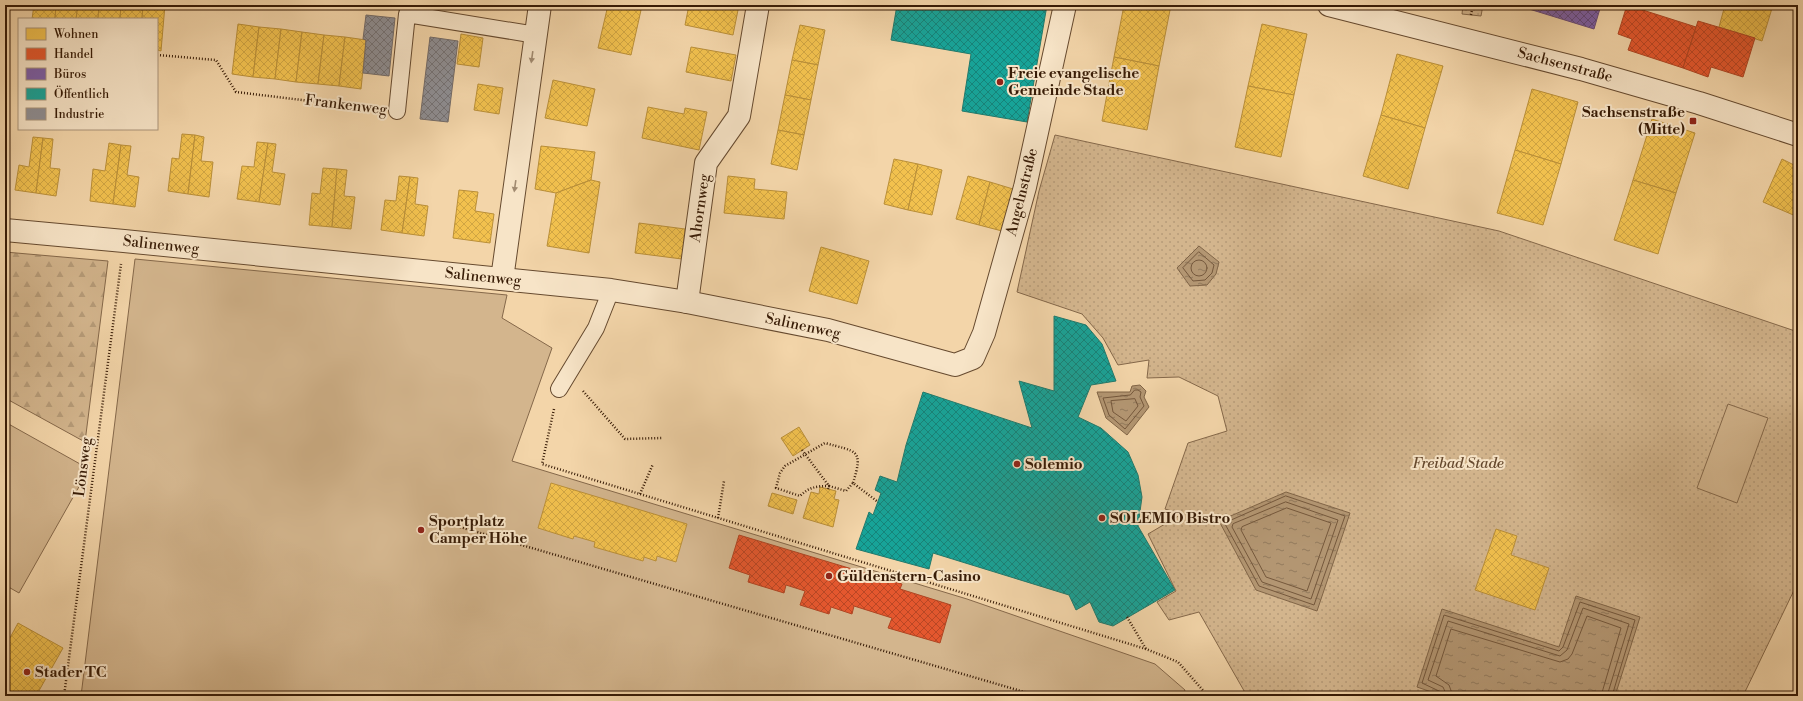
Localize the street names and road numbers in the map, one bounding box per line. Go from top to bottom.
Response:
street label: Sachsenstraße [1515,43,1615,87]
street label: Frankenweg [304,91,388,119]
street label: Angelnstraße [1002,146,1042,239]
street label: Ahornweg [686,172,714,244]
street label: Salinenweg [122,232,200,258]
street label: Salinenweg [444,264,522,290]
street label: Salinenweg [764,309,843,343]
street label: Lönsweg [70,436,96,498]

